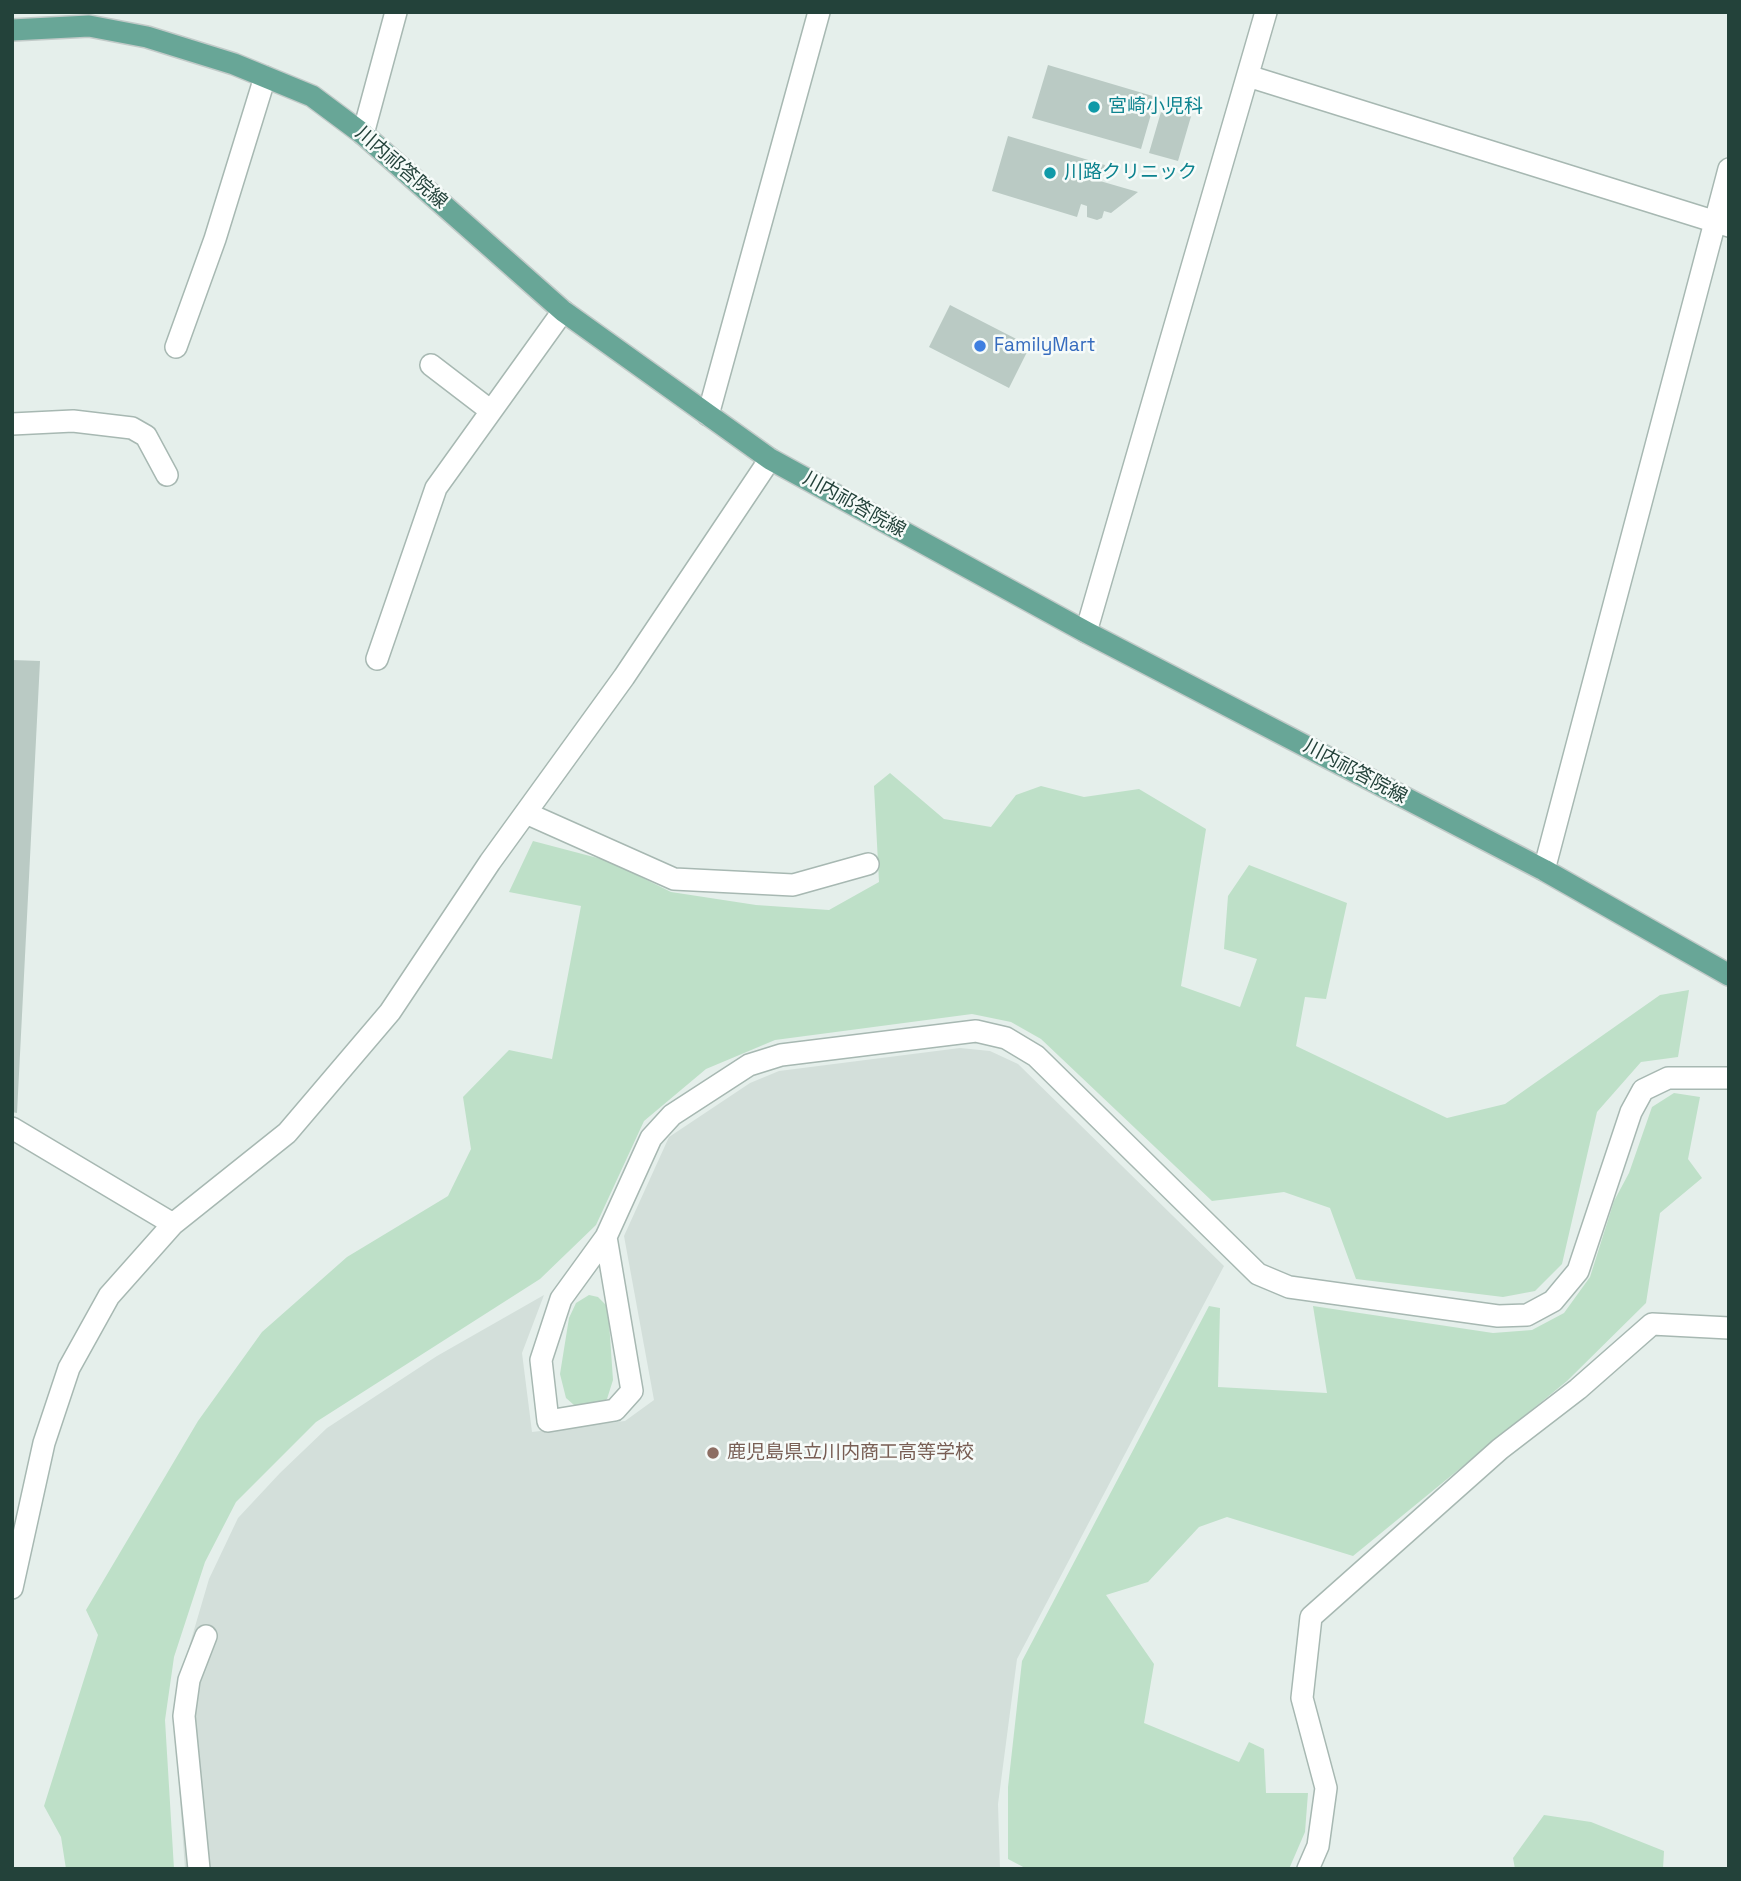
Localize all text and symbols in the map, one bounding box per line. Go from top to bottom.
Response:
place label: 宮崎小児科 [1108,96,1203,118]
marker: 宮崎小児科 [1086,99,1102,115]
street label: 川内祁答院線 [351,122,451,214]
place label: 川路クリニック [1064,162,1197,184]
marker: 川路クリニック [1042,165,1058,181]
place label: FamilyMart [994,335,1096,357]
marker: FamilyMart [972,338,988,354]
street label: 川内祁答院線 [799,467,909,543]
street label: 川内祁答院線 [1299,735,1411,809]
place label: 鹿児島県立川内商工高等学校 [727,1442,974,1464]
marker: 鹿児島県立川内商工高等学校 [705,1445,721,1461]

